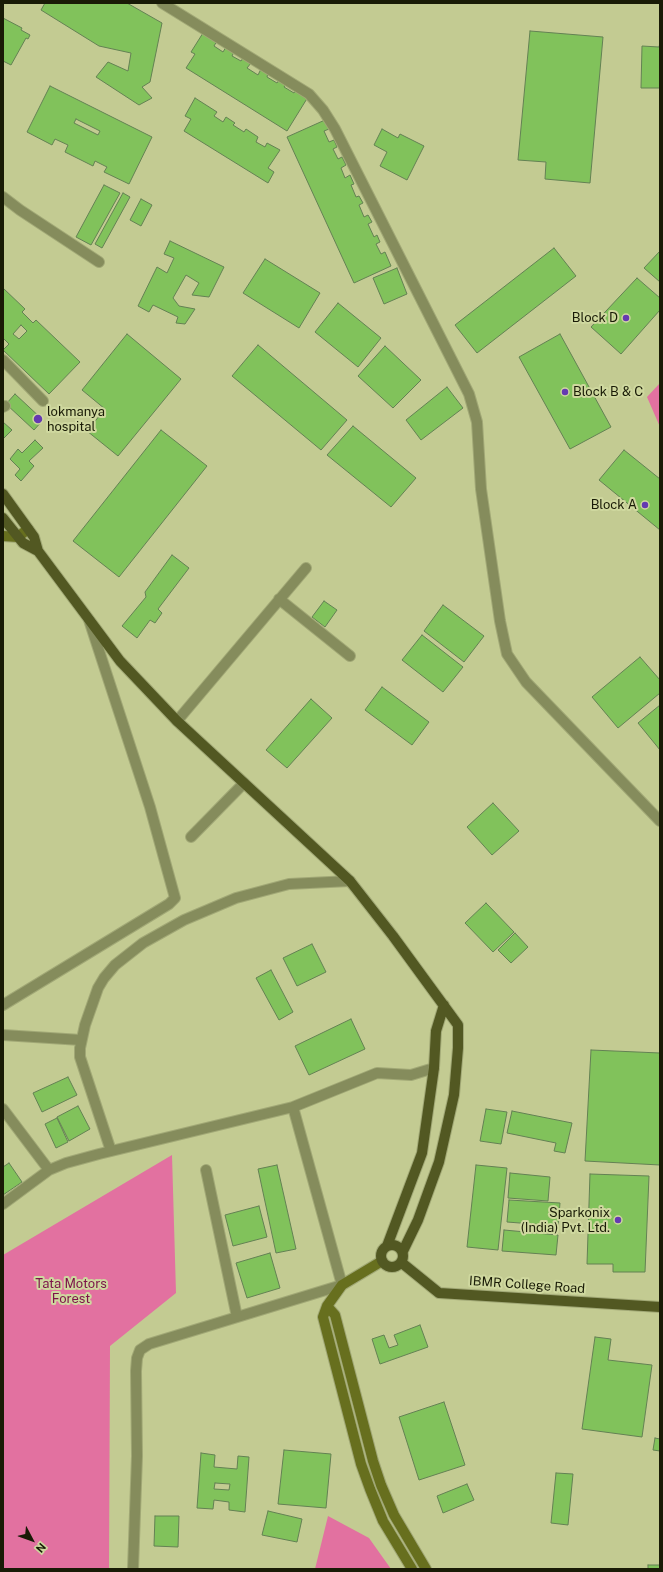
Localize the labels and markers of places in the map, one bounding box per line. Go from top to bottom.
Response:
place label: Block D [572,310,618,326]
marker: Block D [621,313,631,323]
place label: Block B & C [573,384,643,400]
marker: Block B & C [560,387,570,397]
place label: lokmanya hospital [47,404,105,435]
marker: lokmanya hospital [32,413,44,425]
place label: Block A [591,497,637,513]
marker: Block A [640,500,650,510]
place label: Sparkonix (India) Pvt. Ltd. [521,1205,610,1236]
marker: Sparkonix (India) Pvt. Ltd. [613,1215,623,1225]

